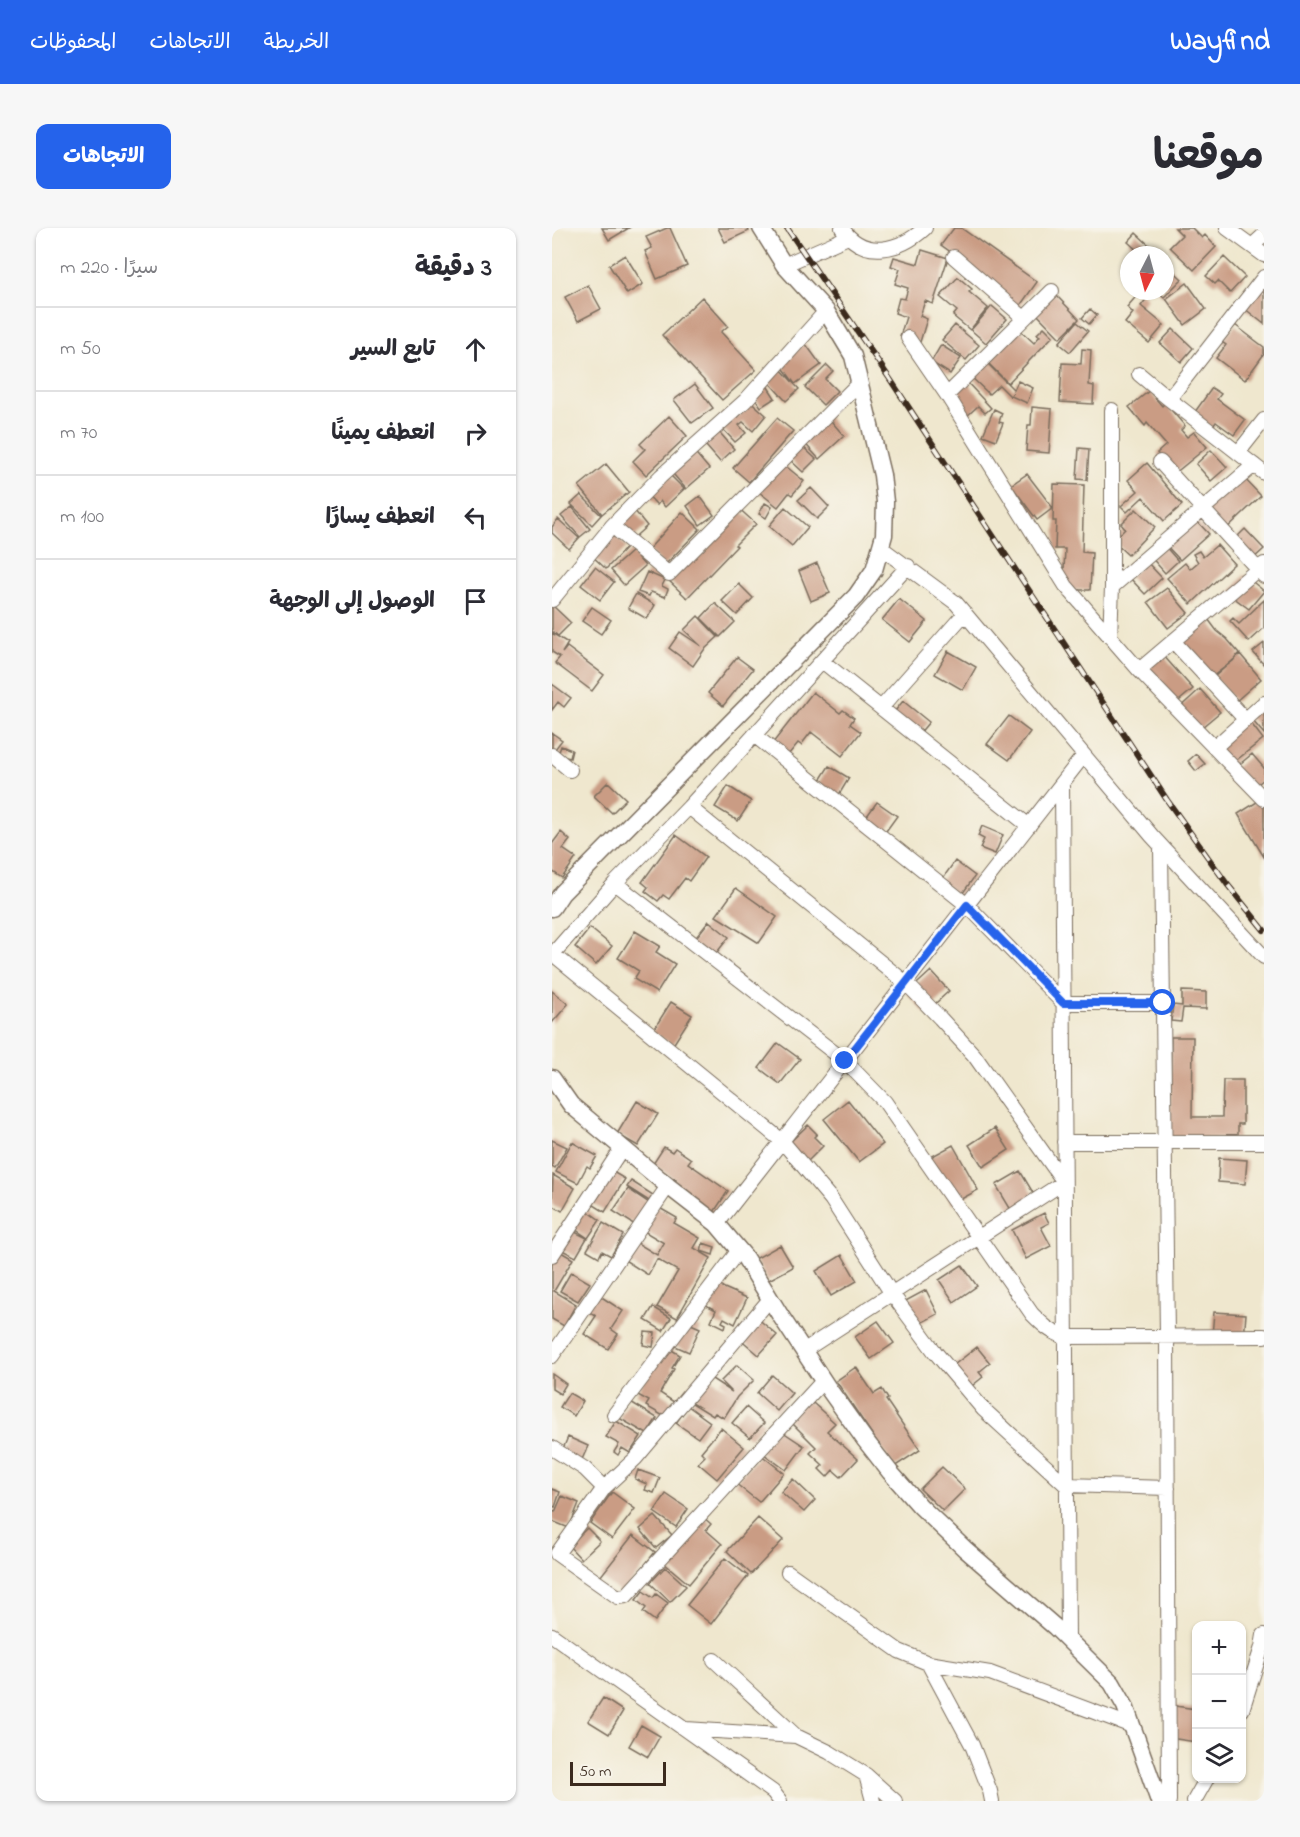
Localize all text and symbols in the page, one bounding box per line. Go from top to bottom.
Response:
text: Wayfind [1170,22,1270,63]
text: المحفوظات [30,28,116,58]
text: الاتجاهات [149,28,231,58]
text: الخريطة [264,28,329,58]
button: الاتجاهات [36,124,171,189]
text: موقعنا [1153,127,1264,188]
north arrow [1120,246,1174,300]
text: 3 دقيقة [415,250,492,288]
text: سيرًا · 220 m [60,254,158,283]
icon: ahead [459,333,492,366]
text: تابع السير [351,334,435,366]
text: 50 m [60,335,101,364]
icon: right [459,417,492,450]
text: انعطف يمينًا [331,418,435,450]
text: 70 m [60,419,97,448]
icon: left [459,501,492,534]
text: انعطف يسارًا [326,502,435,534]
text: 100 m [60,503,104,532]
icon: arrive [459,585,492,618]
text: الوصول إلى الوجهة [269,586,435,618]
route start [1149,989,1175,1015]
route end [831,1047,857,1073]
map controls [1192,1621,1246,1783]
button: + [1192,1621,1246,1675]
button: − [1192,1675,1246,1729]
button: layers [1192,1729,1246,1783]
scale bar [570,1759,666,1786]
text: 50 m [579,1760,611,1784]

